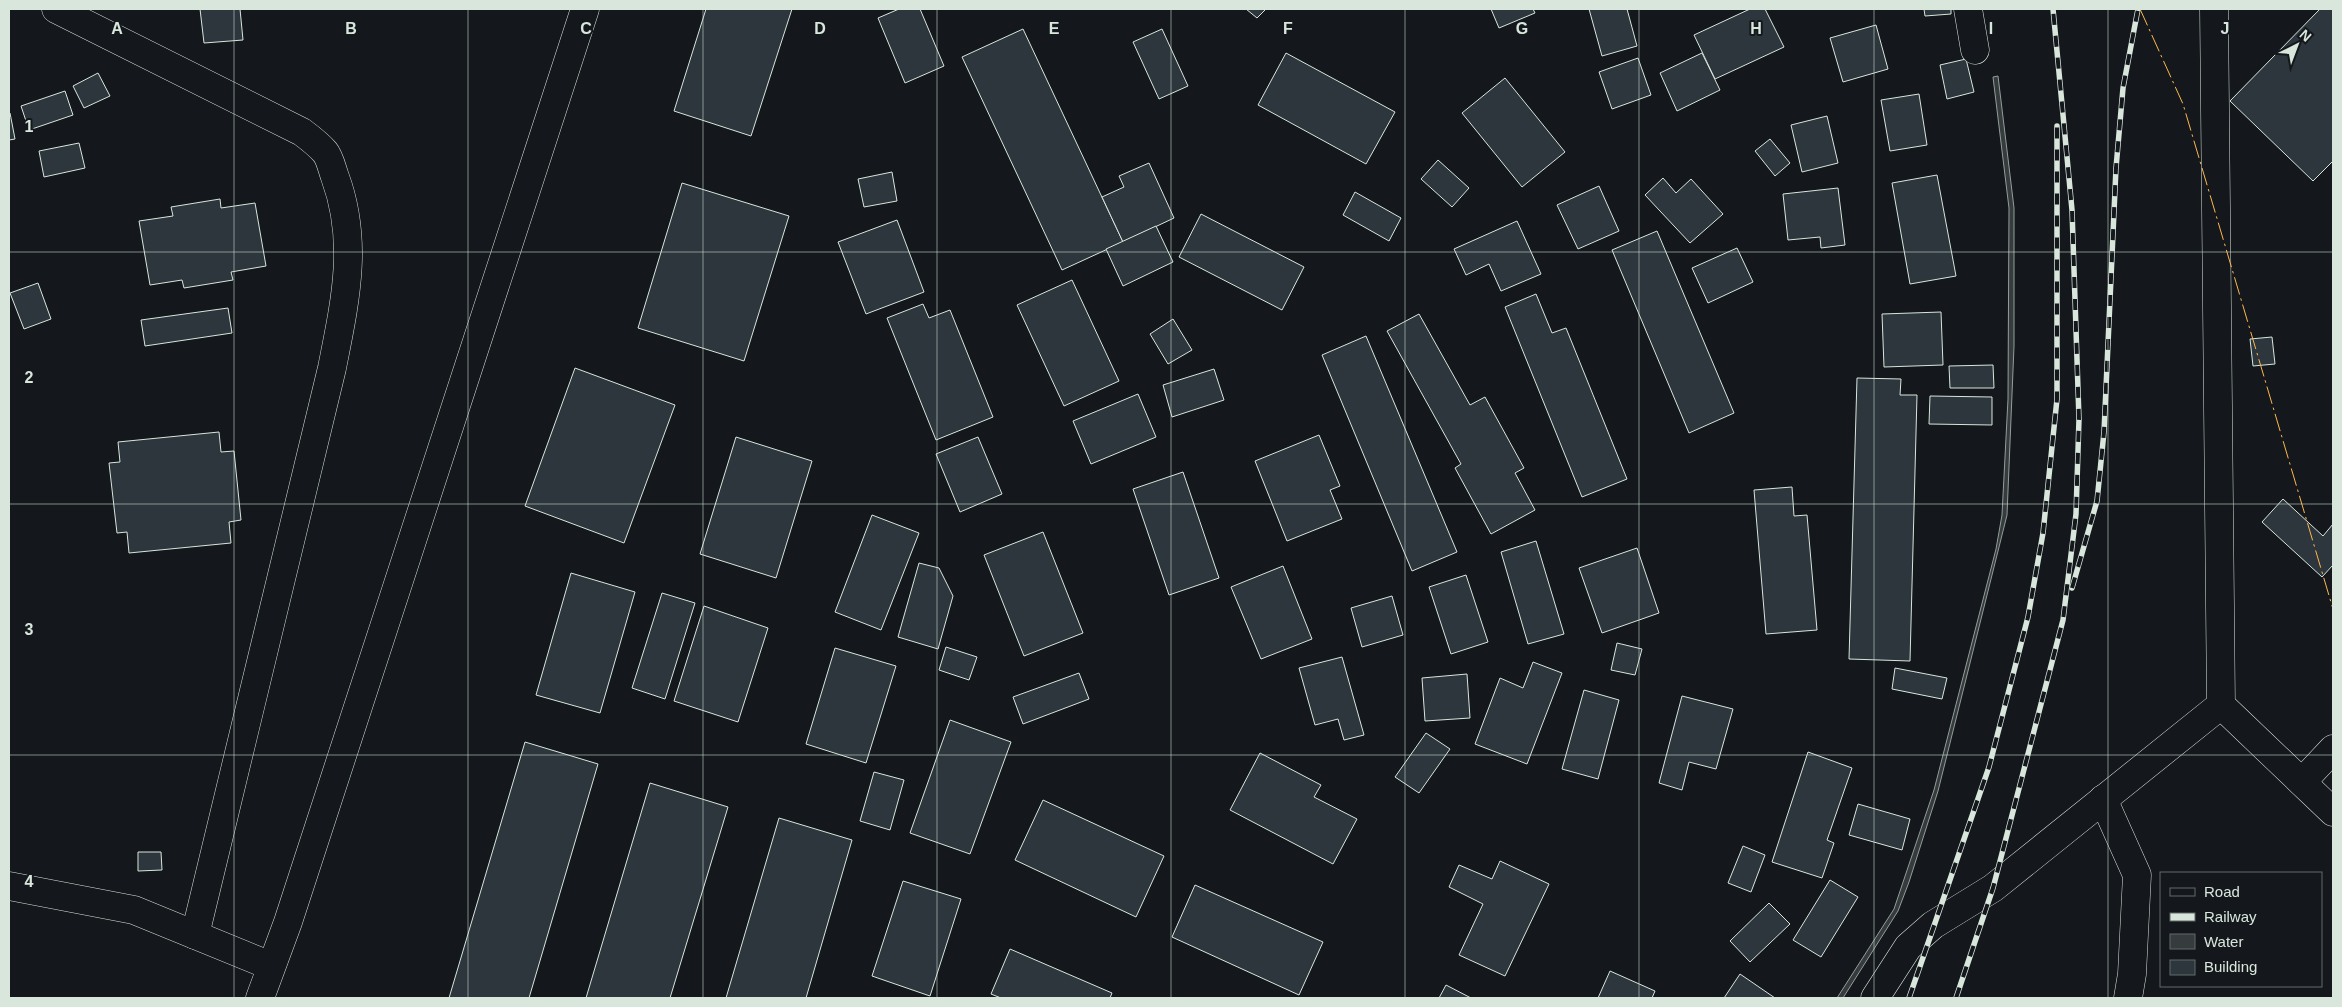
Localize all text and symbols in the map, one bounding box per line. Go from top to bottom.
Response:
text: A [111,20,123,37]
text: B [345,20,357,37]
text: C [580,20,592,37]
text: D [814,20,826,37]
text: E [1049,20,1060,37]
text: F [1283,20,1293,37]
text: G [1516,20,1528,37]
text: H [1750,20,1762,37]
text: I [1989,20,1993,37]
text: J [2221,20,2229,37]
north arrow [2272,20,2322,70]
text: N [2297,26,2315,45]
text: 1 [25,118,34,135]
text: 2 [25,369,34,386]
text: 3 [25,621,34,638]
legend [2160,872,2322,987]
text: 4 [25,873,34,890]
text: Road [2204,883,2240,900]
text: Railway [2204,908,2257,925]
text: Water [2204,933,2243,950]
text: Building [2204,958,2257,975]

